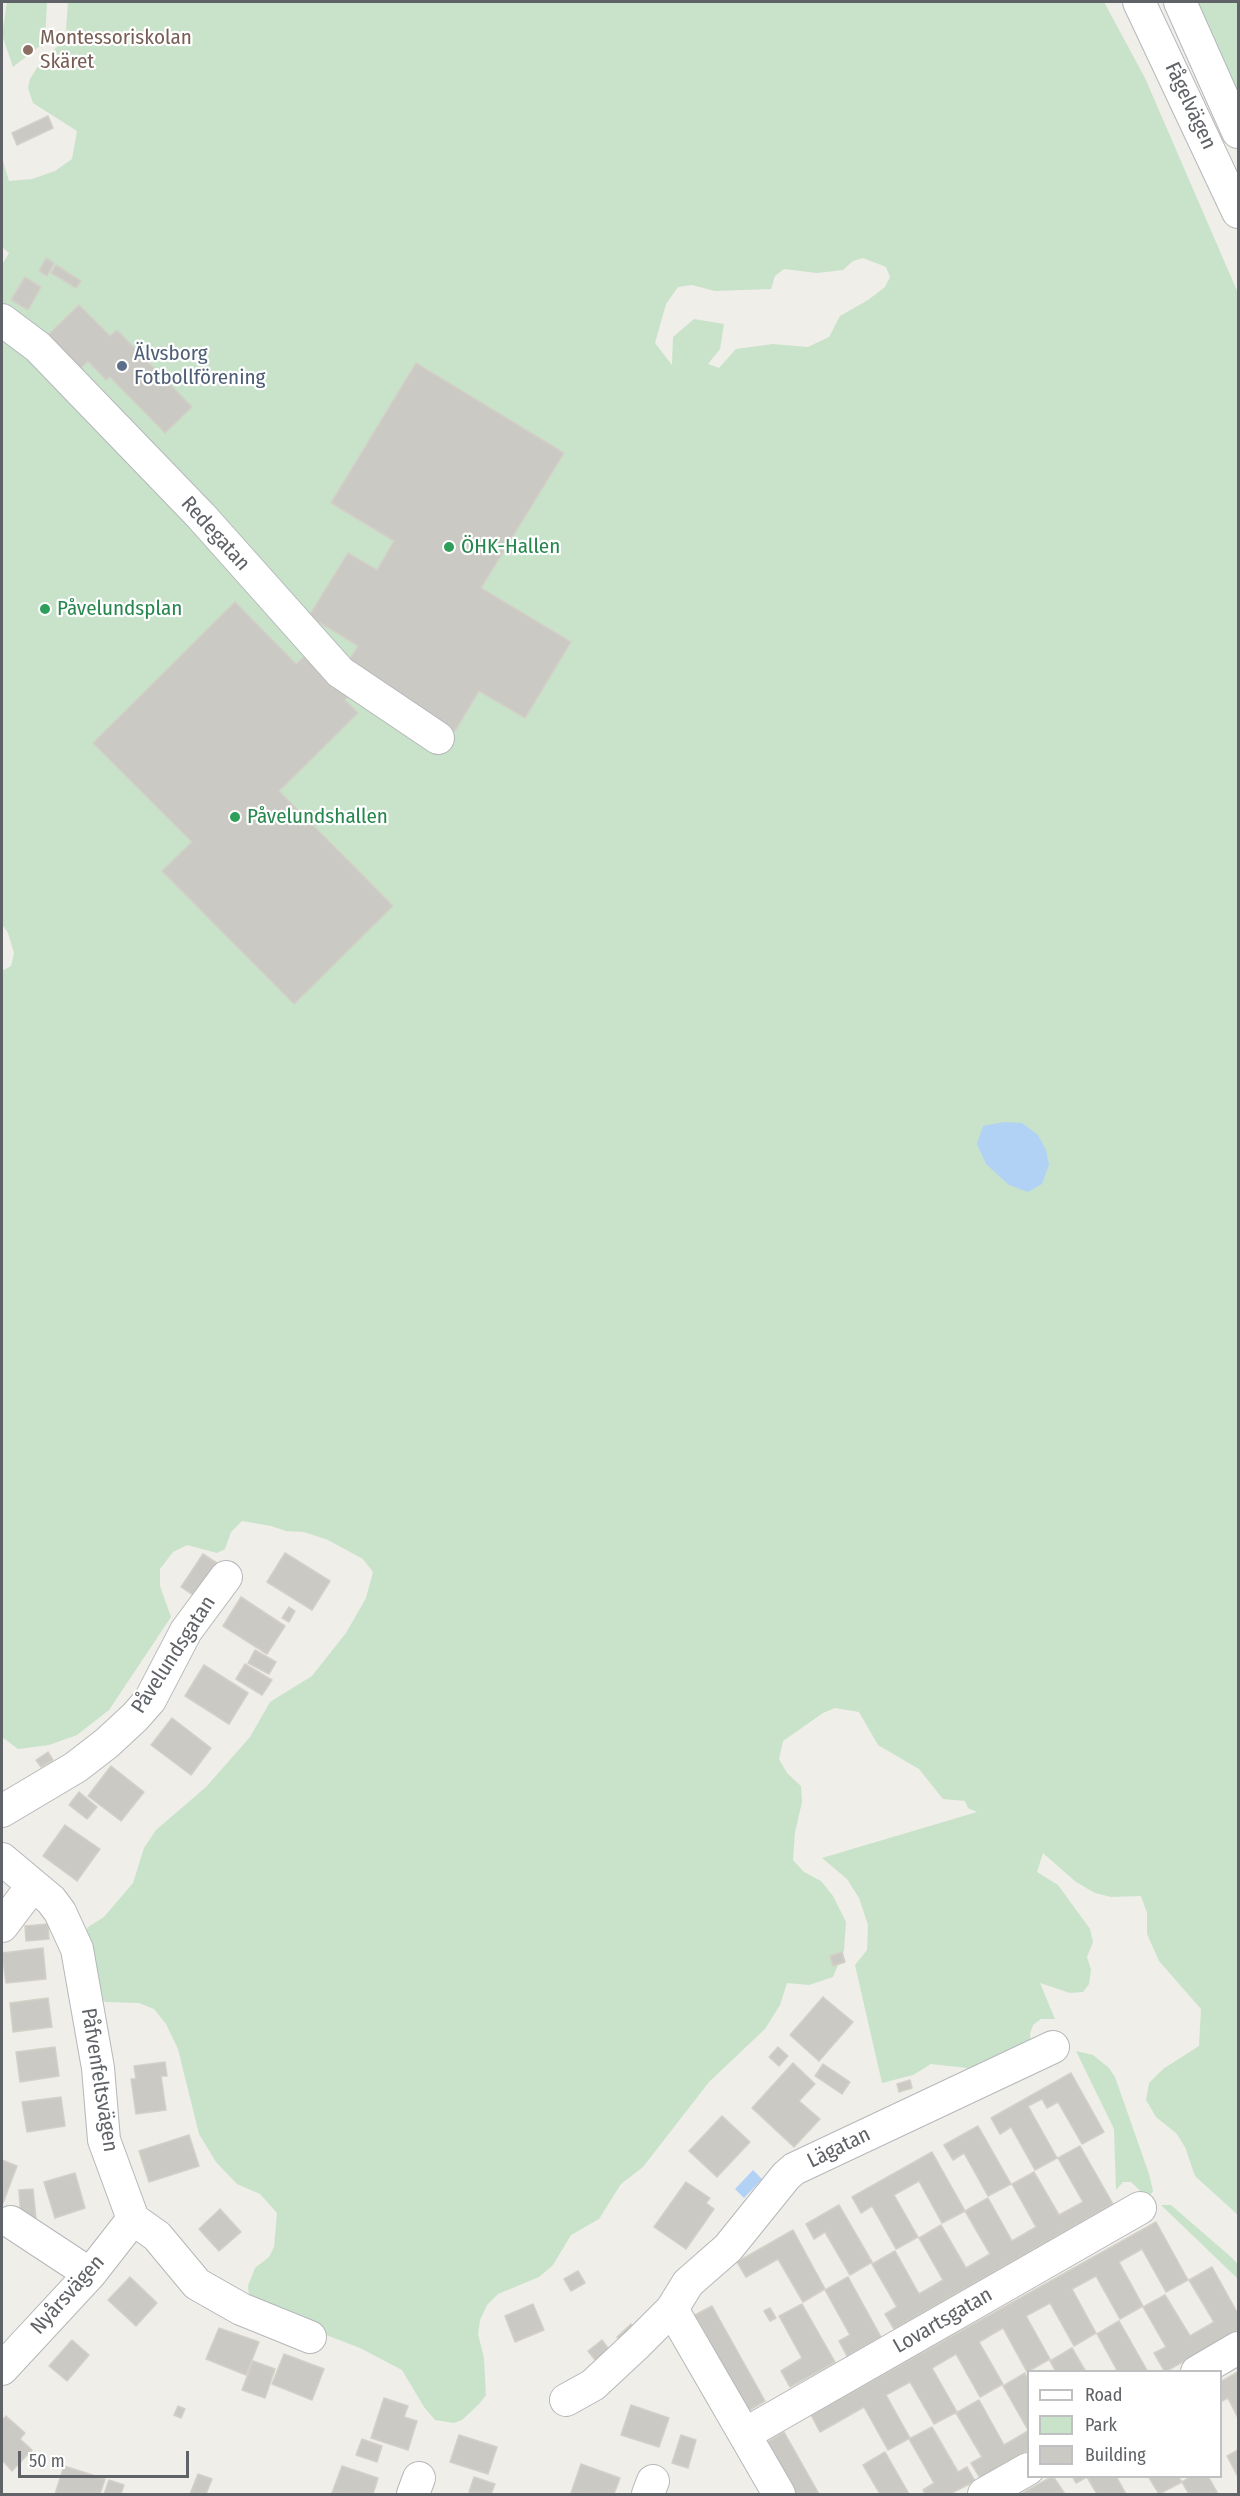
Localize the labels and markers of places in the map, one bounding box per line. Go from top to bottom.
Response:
place label: Montessoriskolan Skäret [40,25,192,75]
marker: Montessoriskolan Skäret [21,43,35,57]
place label: Älvsborg Fotbollförening [134,341,265,391]
marker: Älvsborg Fotbollförening [115,359,129,373]
place label: ÖHK-Hallen [461,534,560,560]
marker: ÖHK-Hallen [442,540,456,554]
place label: Påvelundsplan [57,596,182,622]
marker: Påvelundsplan [38,602,52,616]
place label: Påvelundshallen [247,804,388,830]
marker: Påvelundshallen [228,810,242,824]

